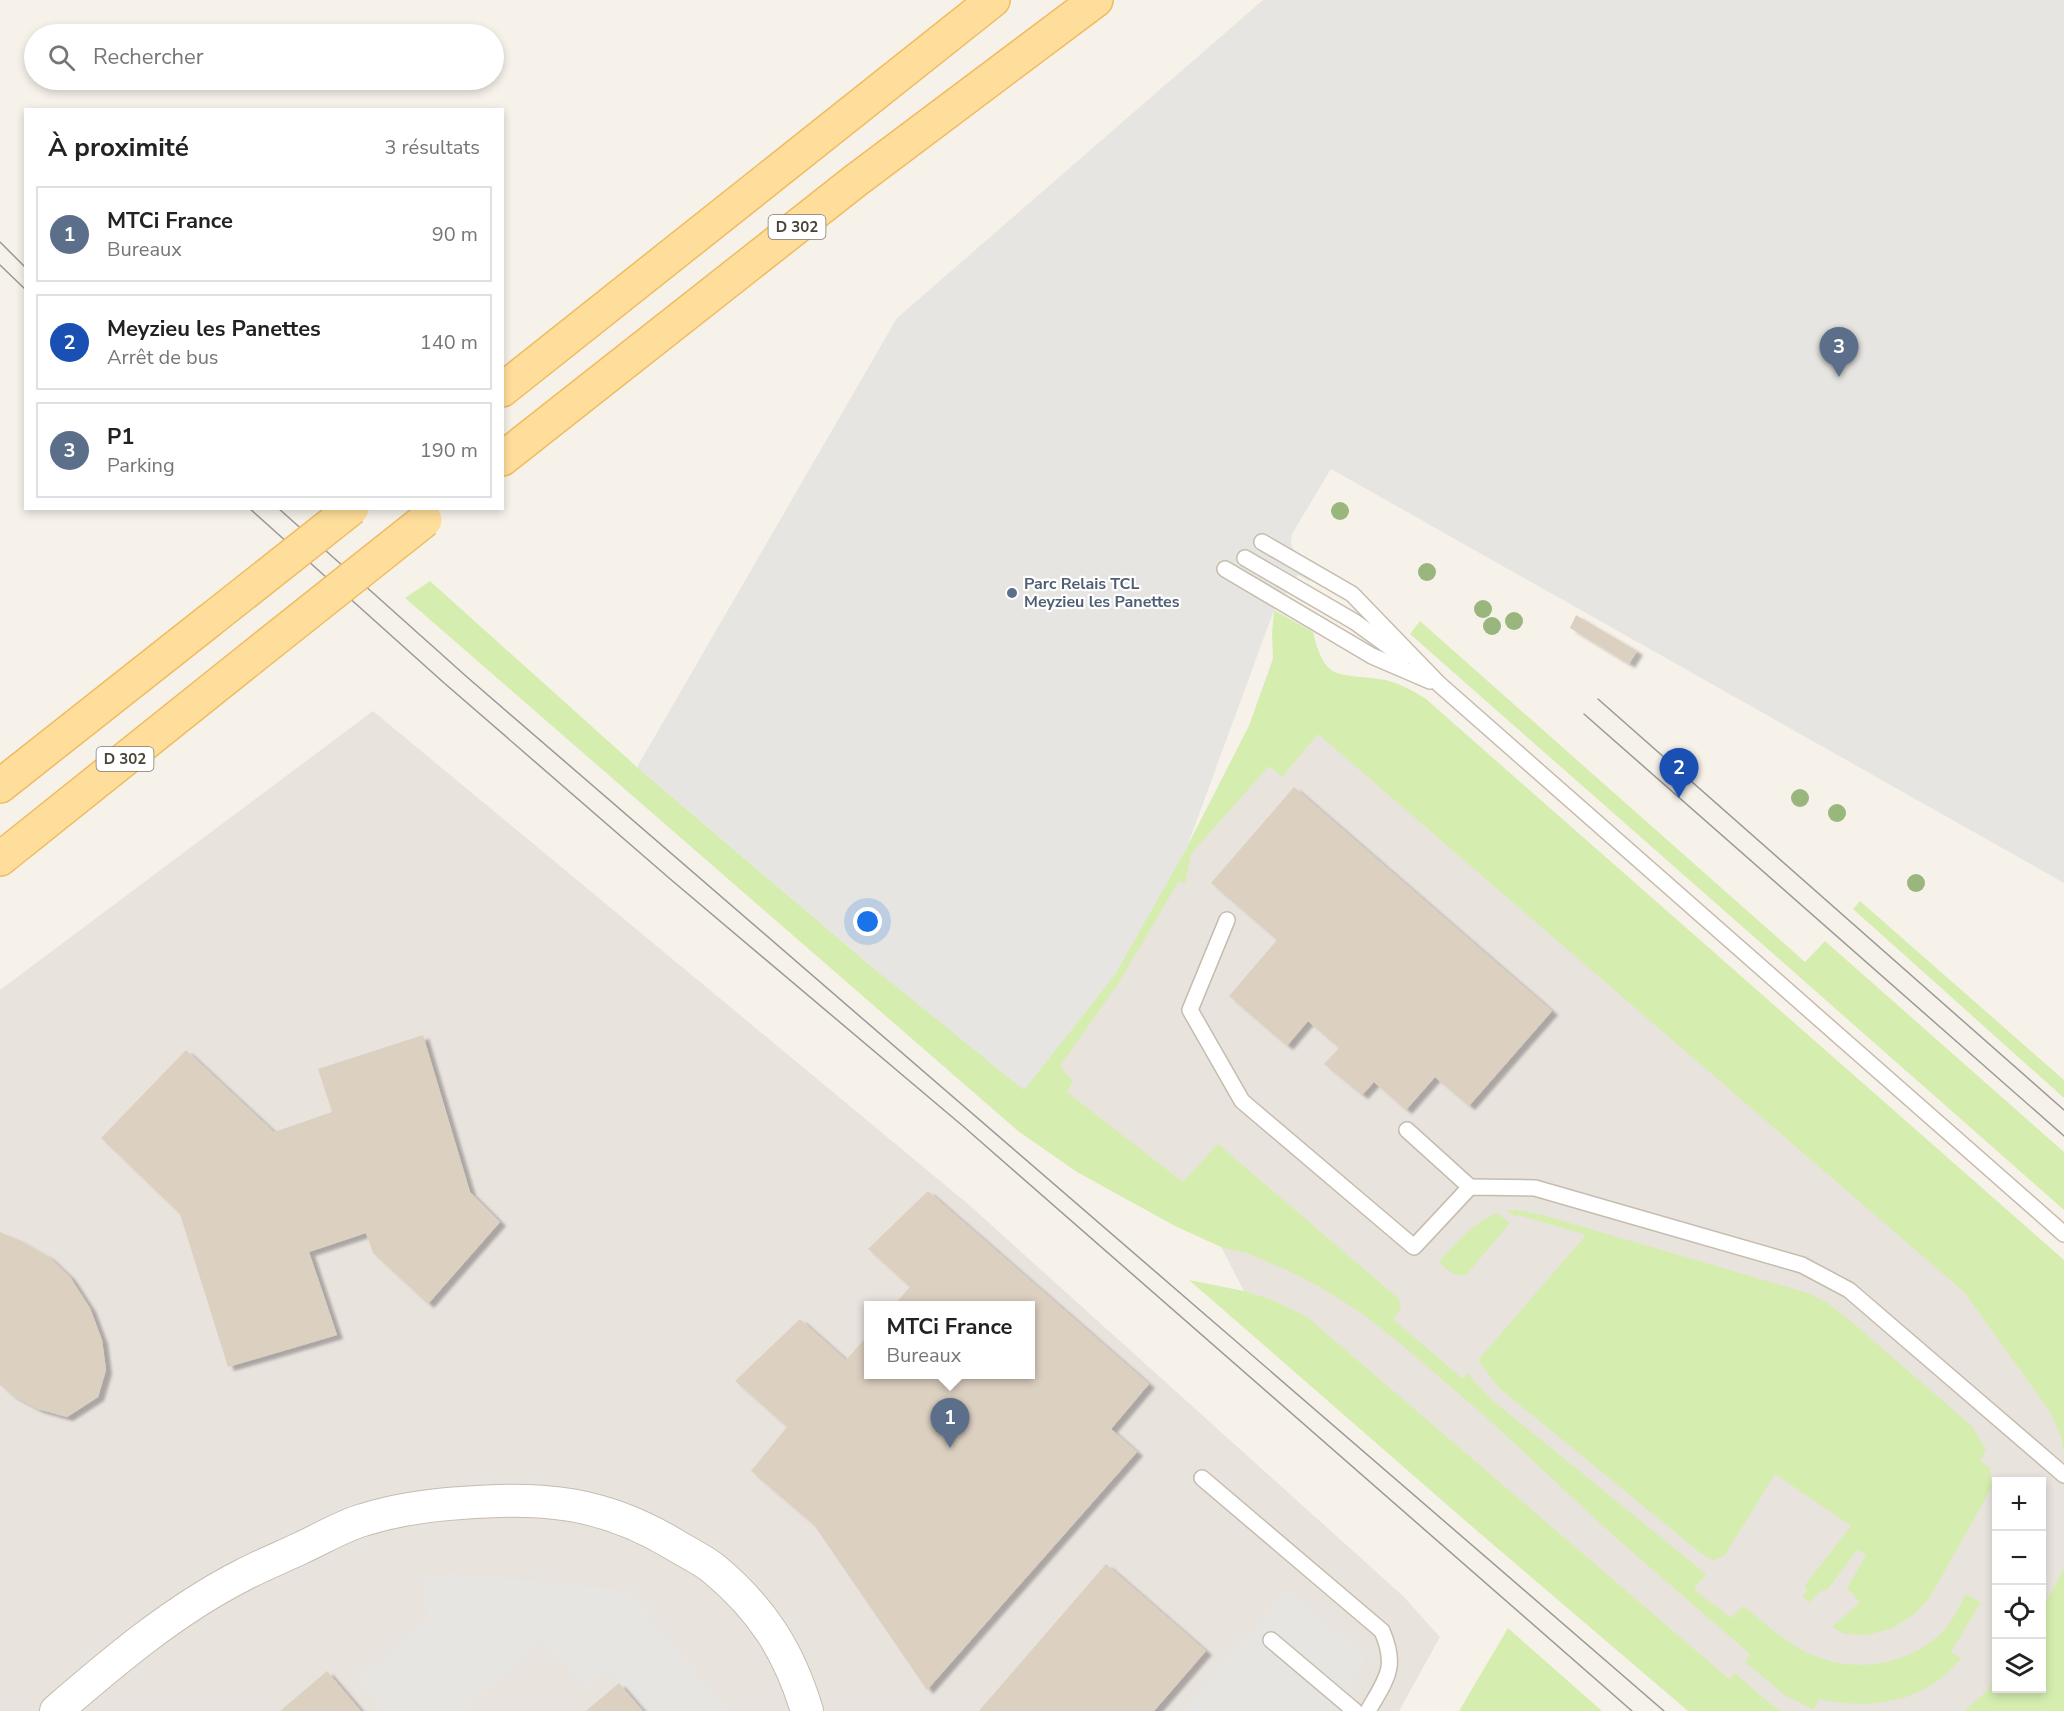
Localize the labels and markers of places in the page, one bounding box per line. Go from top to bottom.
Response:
pin: 3 [1820,328,1858,377]
place label: Parc Relais TCL Meyzieu les Panettes [1024,573,1180,613]
marker: Parc Relais TCL Meyzieu les Panettes [1005,586,1019,600]
pin: 2 [1660,748,1698,798]
pin: 1 [930,1398,970,1448]

